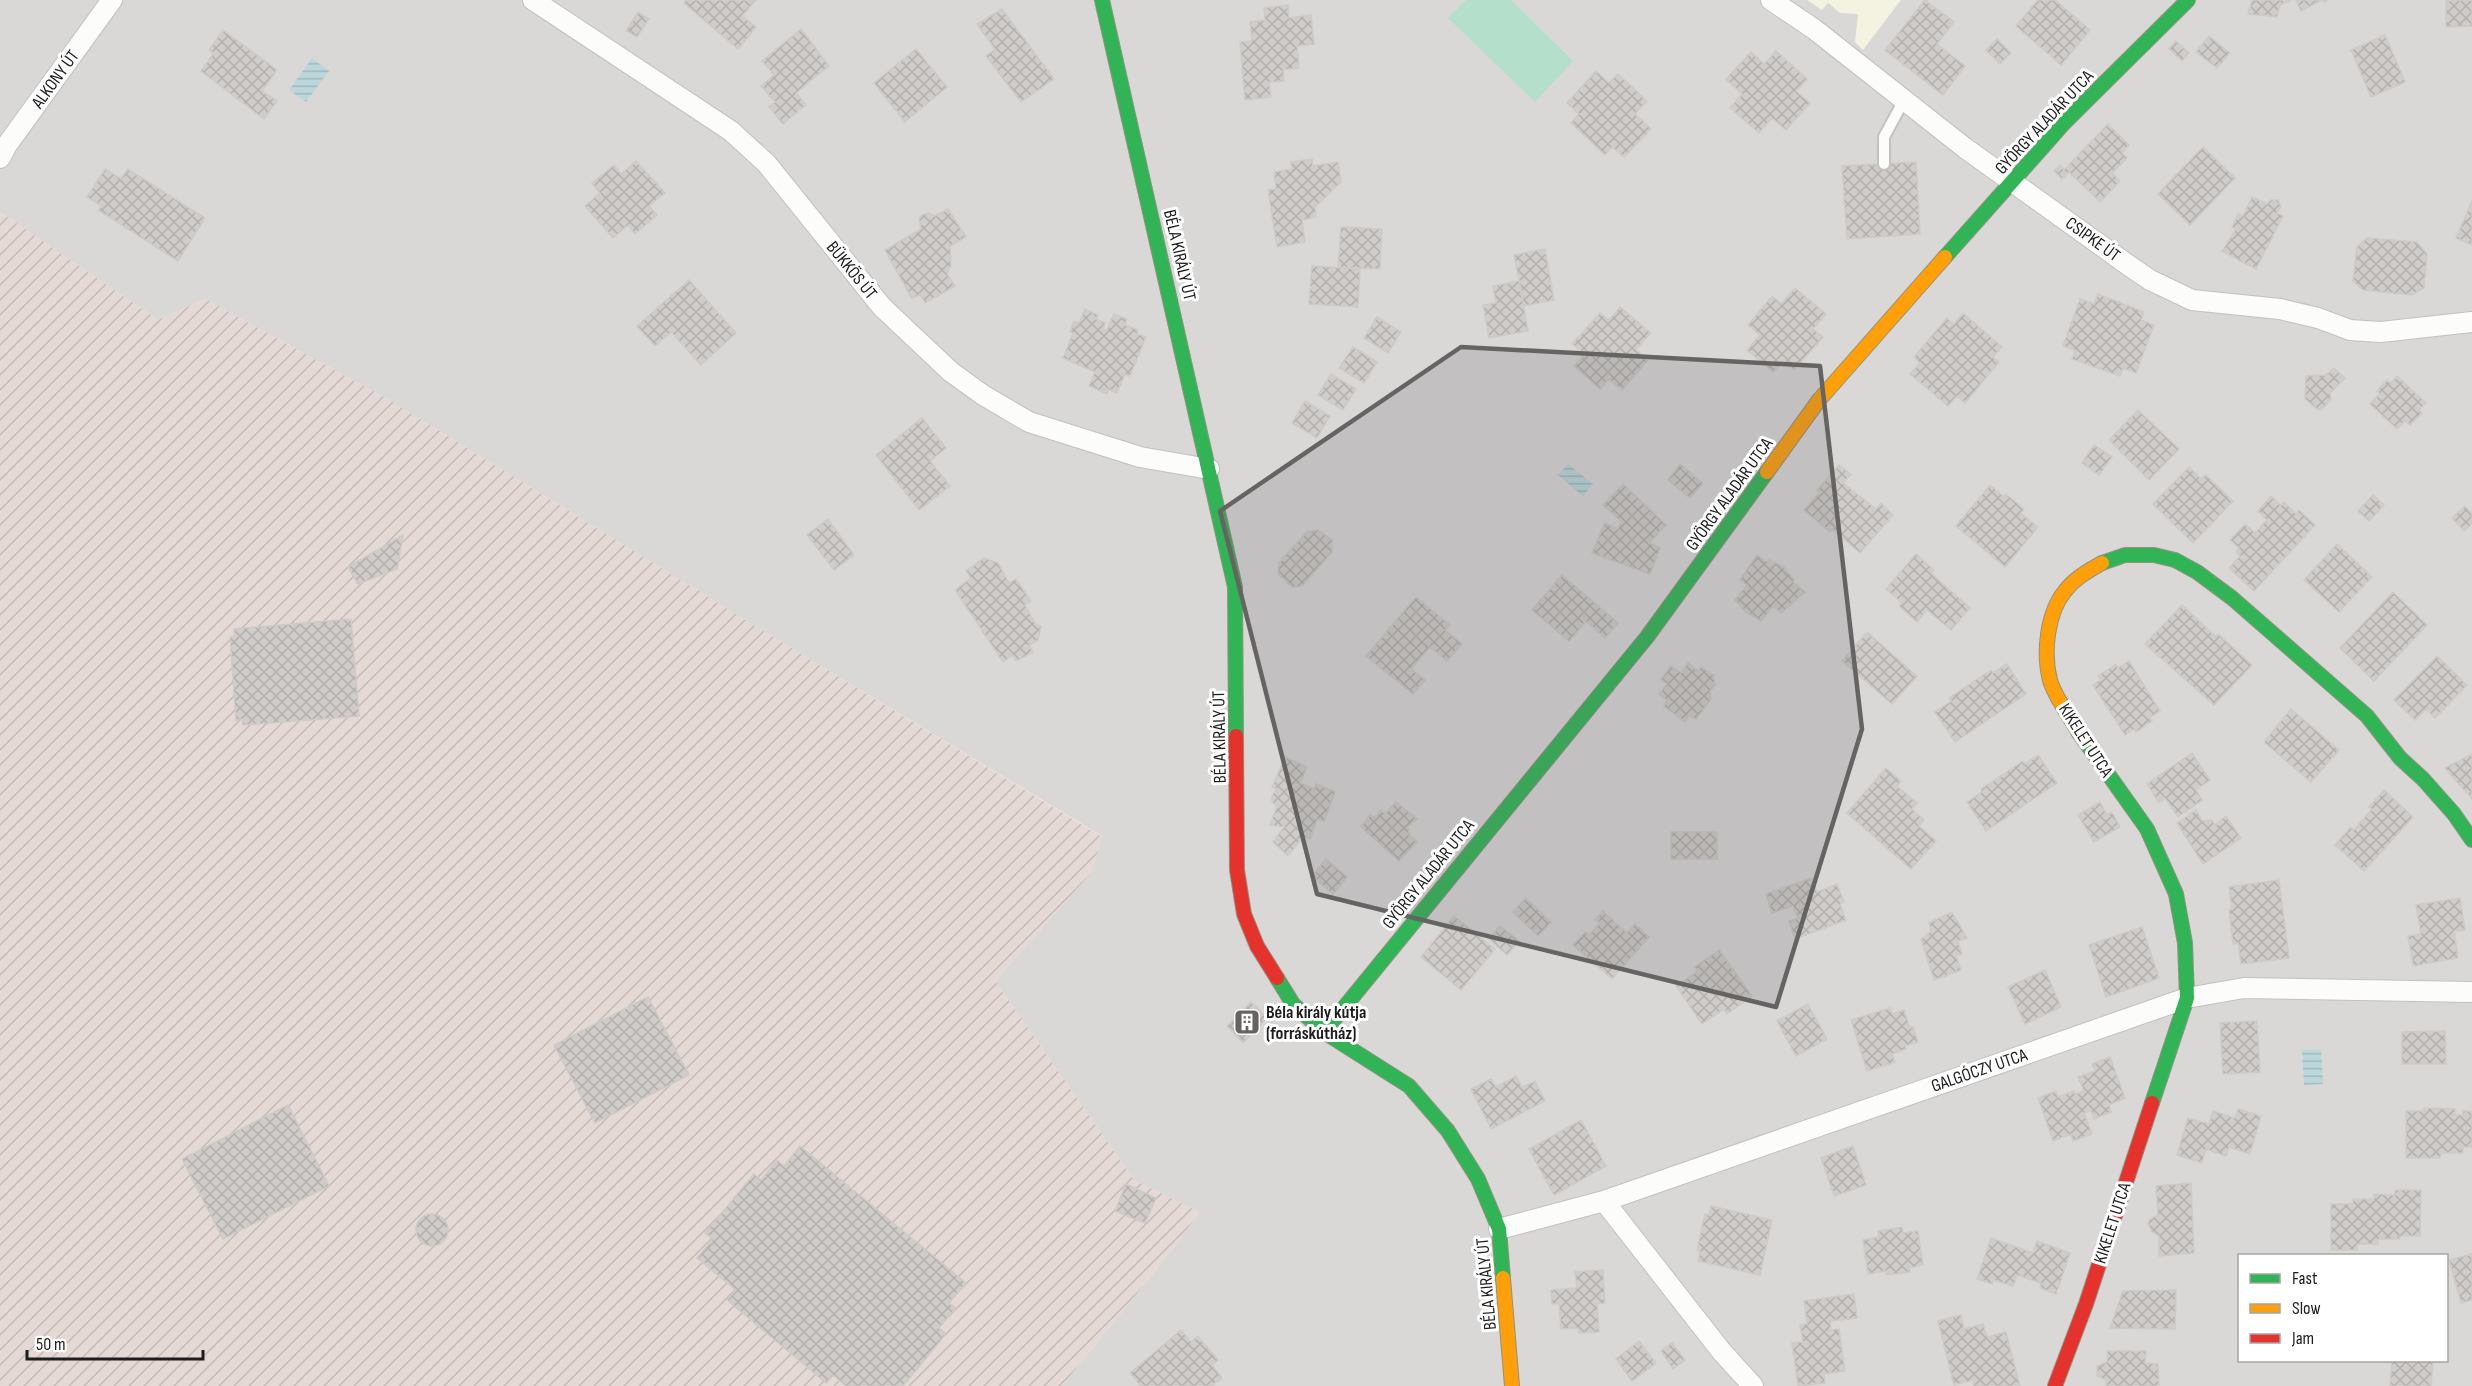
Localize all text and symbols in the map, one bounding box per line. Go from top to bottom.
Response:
street label: ALKONY ÚT [27,46,84,113]
street label: GYÖRGY ALADÁR UTCA [1991,66,2098,179]
street label: BÉLA KIRÁLY ÚT [1159,208,1200,303]
street label: CSIPKE ÚT [2061,213,2124,266]
street label: BÜKKÖS ÚT [822,237,881,304]
street label: GYÖRGY ALADÁR UTCA [1681,434,1778,555]
street label: BÉLA KIRÁLY ÚT [1208,691,1231,783]
street label: KIKELET UTCA [2054,699,2117,781]
street label: GYÖRGY ALADÁR UTCA [1378,815,1479,933]
place label: Béla király kútja (forráskútház) [1266,1002,1366,1044]
building icon: Béla király kútja (forráskútház) [1232,1007,1262,1037]
street label: GALGÓCZY UTCA [1928,1044,2030,1097]
street label: KIKELET UTCA [2090,1180,2135,1266]
street label: BÉLA KIRÁLY ÚT [1472,1237,1501,1331]
legend [2238,1254,2448,1362]
text: Fast [2292,1268,2318,1289]
text: Slow [2292,1298,2321,1319]
scale bar [27,1323,202,1361]
text: Jam [2291,1328,2314,1349]
text: 50 m [36,1334,66,1355]

